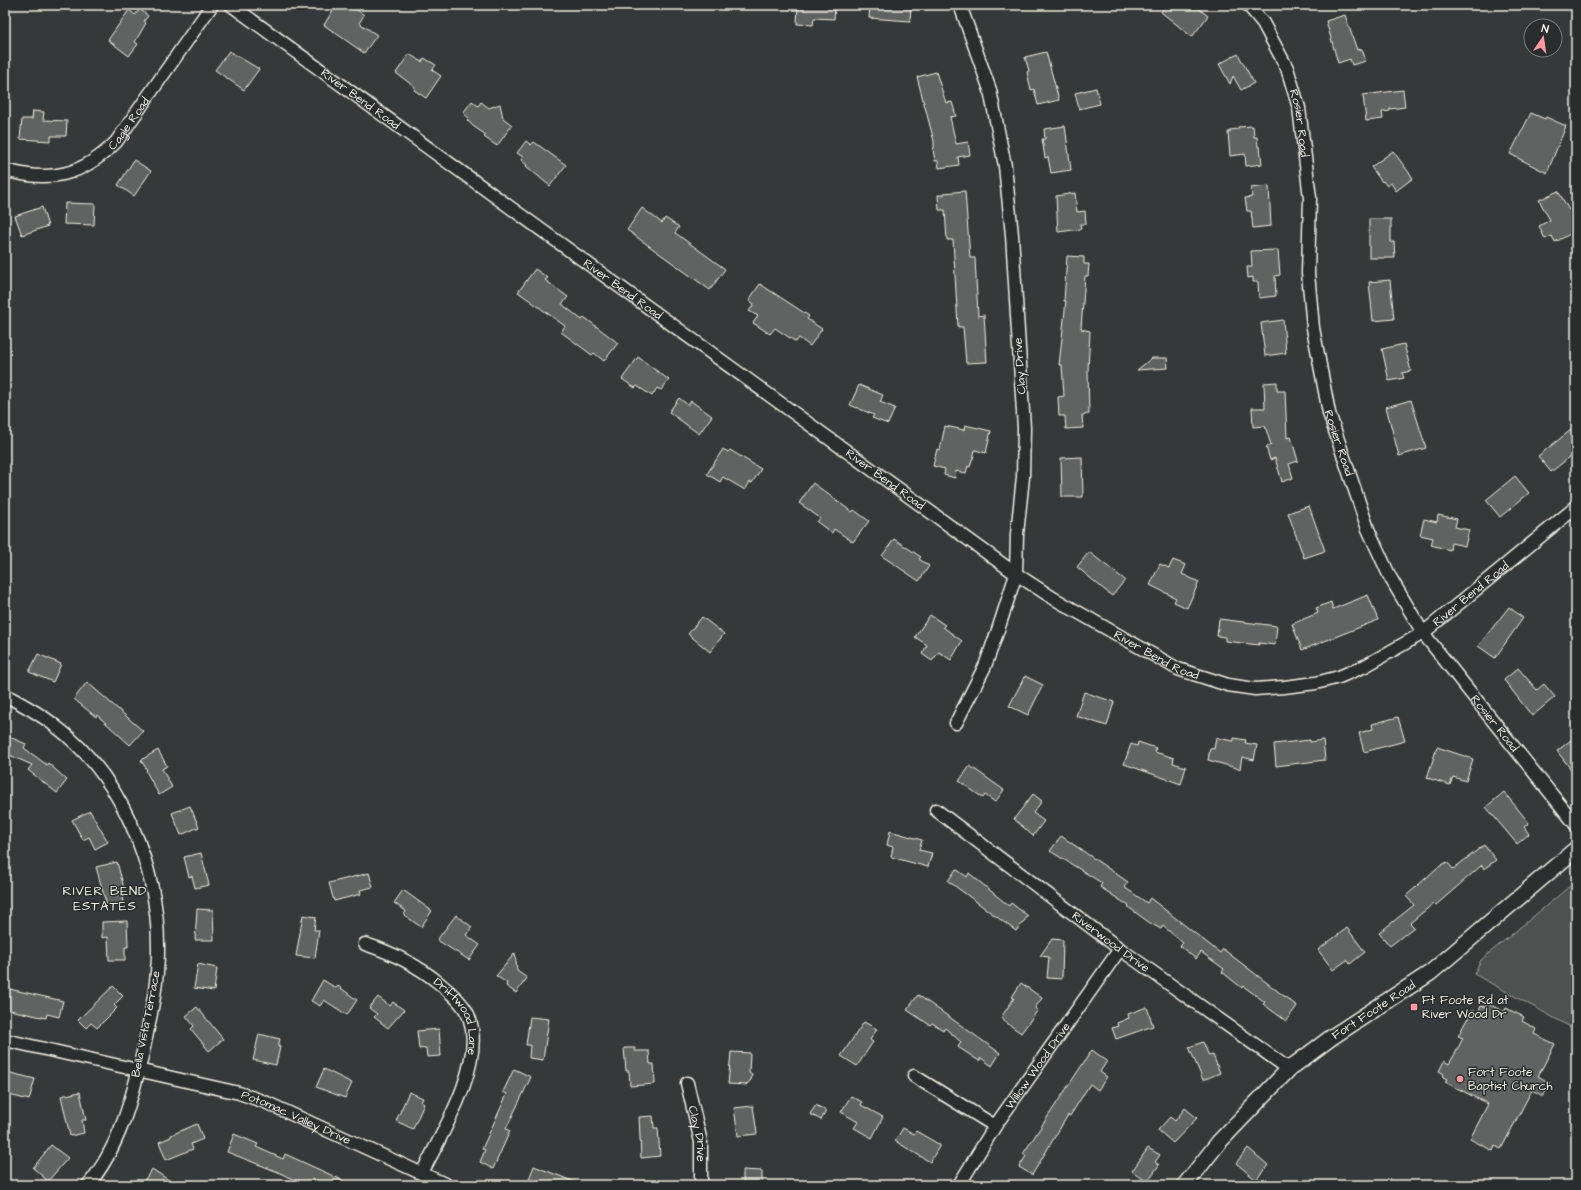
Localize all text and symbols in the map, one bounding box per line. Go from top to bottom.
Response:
north arrow [1523,18,1563,58]
text: N [1540,21,1550,37]
street label: River Bend Road [317,64,404,133]
street label: Rosier Road [1285,87,1313,158]
street label: Cagle Road [104,93,154,154]
street label: River Bend Road [580,255,666,324]
street label: Clay Drive [1010,336,1031,395]
street label: Rosier Road [1320,407,1358,478]
street label: River Bend Road [842,445,928,514]
street label: River Bend Road [1429,557,1512,630]
street label: River Bend Road [1111,626,1201,684]
street label: Rosier Road [1467,691,1523,755]
district label: RIVER BEND ESTATES [62,882,148,915]
street label: Riverwood Drive [1069,907,1154,976]
street label: Bella Vista Terrace [127,969,165,1079]
street label: Driftwood Lane [430,973,481,1057]
street label: Fort Foote Road [1328,976,1419,1044]
place label: Ft Foote Rd at River Wood Dr [1422,992,1509,1023]
marker: Ft Foote Rd at River Wood Dr [1409,1002,1419,1012]
street label: Willow Wood Drive [1001,1018,1075,1113]
place label: Fort Foote Baptist Church [1468,1064,1552,1095]
marker: Fort Foote Baptist Church [1455,1074,1465,1084]
street label: Potomac Valley Drive [239,1086,354,1149]
street label: Clay Drive [684,1104,710,1162]

